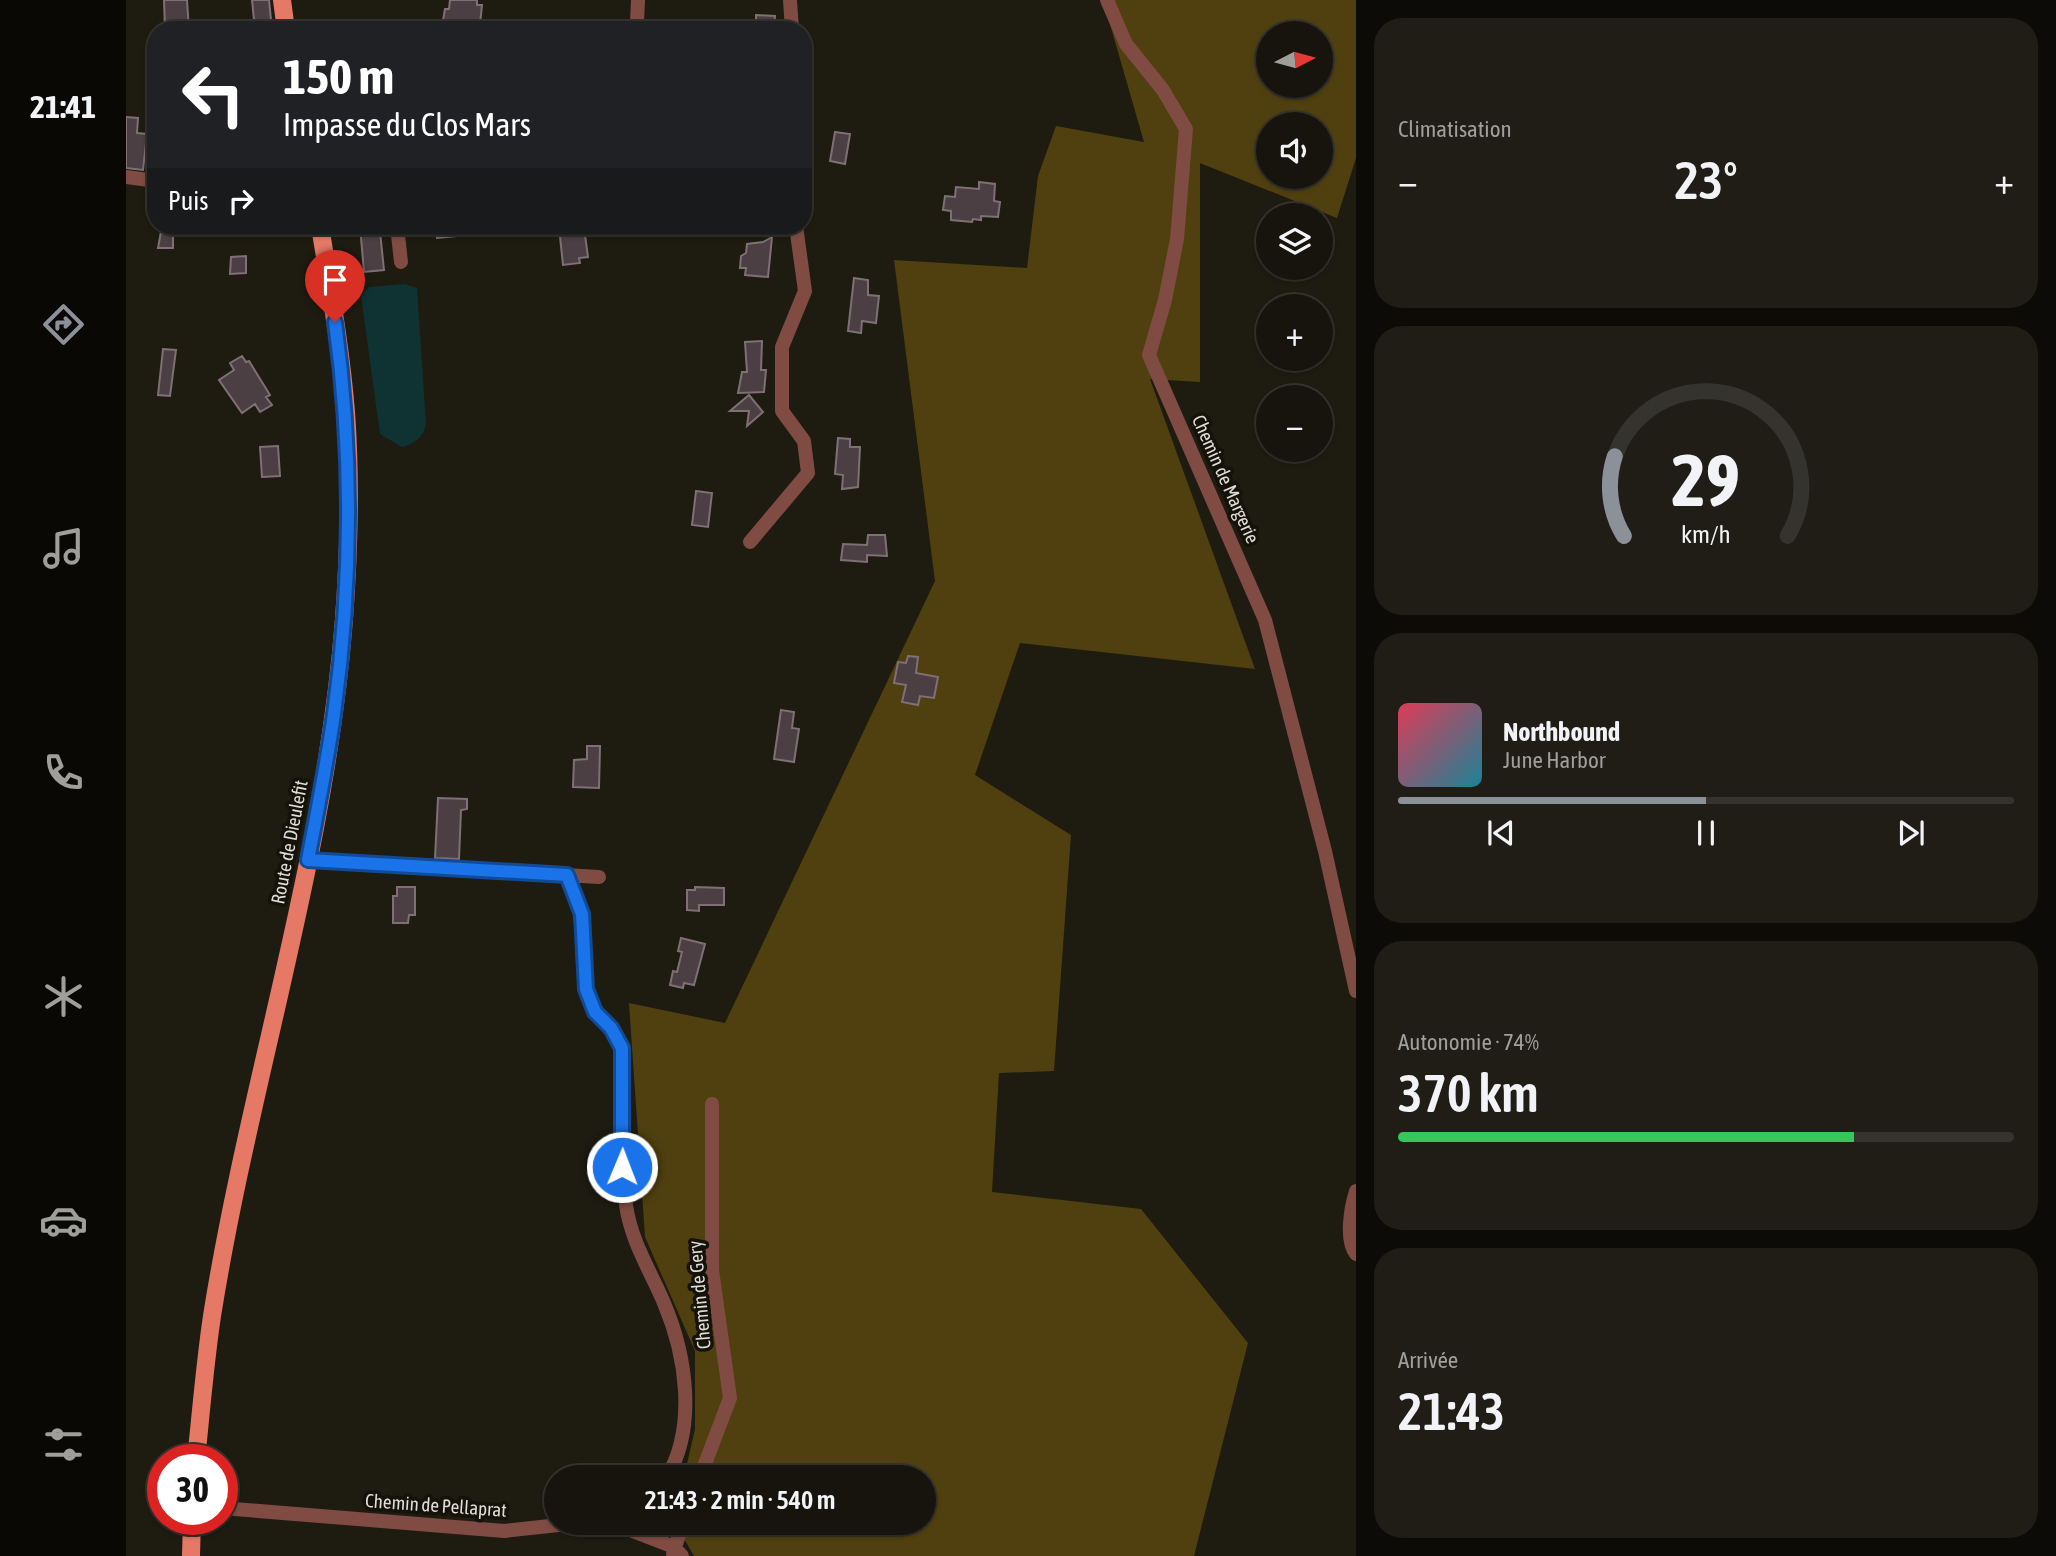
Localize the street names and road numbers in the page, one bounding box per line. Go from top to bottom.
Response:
street label: Chemin de Margerie [1188,411,1264,547]
street label: Route de Dieulefit [266,778,312,906]
street label: Chemin de Gery [683,1240,715,1350]
street label: Chemin de Pellaprat [365,1489,507,1521]

